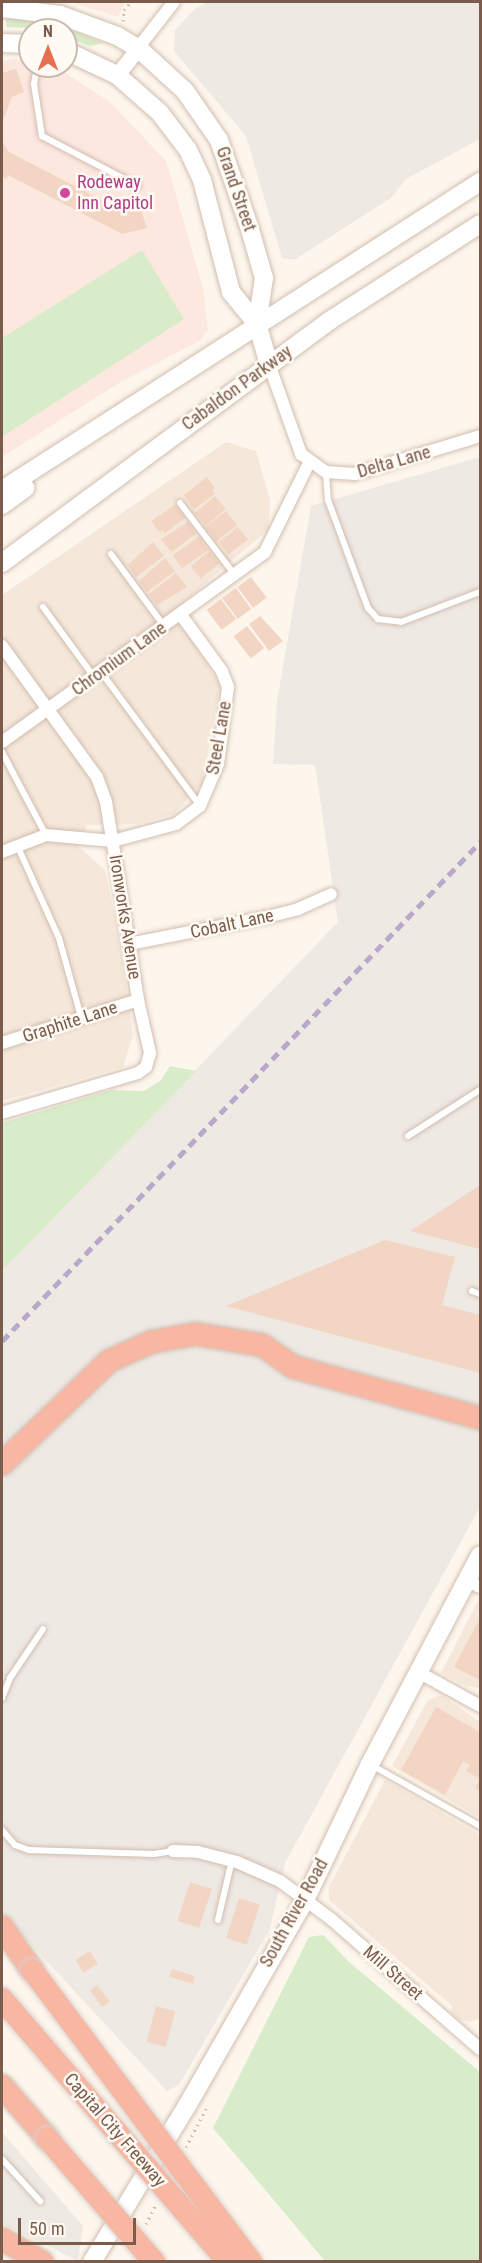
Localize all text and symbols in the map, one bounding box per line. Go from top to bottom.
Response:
north arrow [18,18,78,78]
text: N [43,22,53,41]
street label: Grand Street [211,144,261,234]
place label: Rodeway Inn Capitol [77,172,153,214]
marker: Rodeway Inn Capitol [58,186,72,200]
street label: Cabaldon Parkway [178,341,296,435]
street label: Delta Lane [355,441,433,483]
street label: Chromium Lane [67,617,171,701]
street label: Steel Lane [202,700,236,776]
street label: Ironworks Avenue [104,853,146,981]
street label: Cobalt Lane [188,905,276,943]
street label: Graphite Lane [20,997,120,1047]
street label: South River Road [255,1855,333,1971]
street label: Mill Street [359,1941,427,2005]
street label: Capital City Freeway [60,2069,170,2191]
scale bar [21,2206,140,2244]
text: 50 m [29,2218,64,2239]

